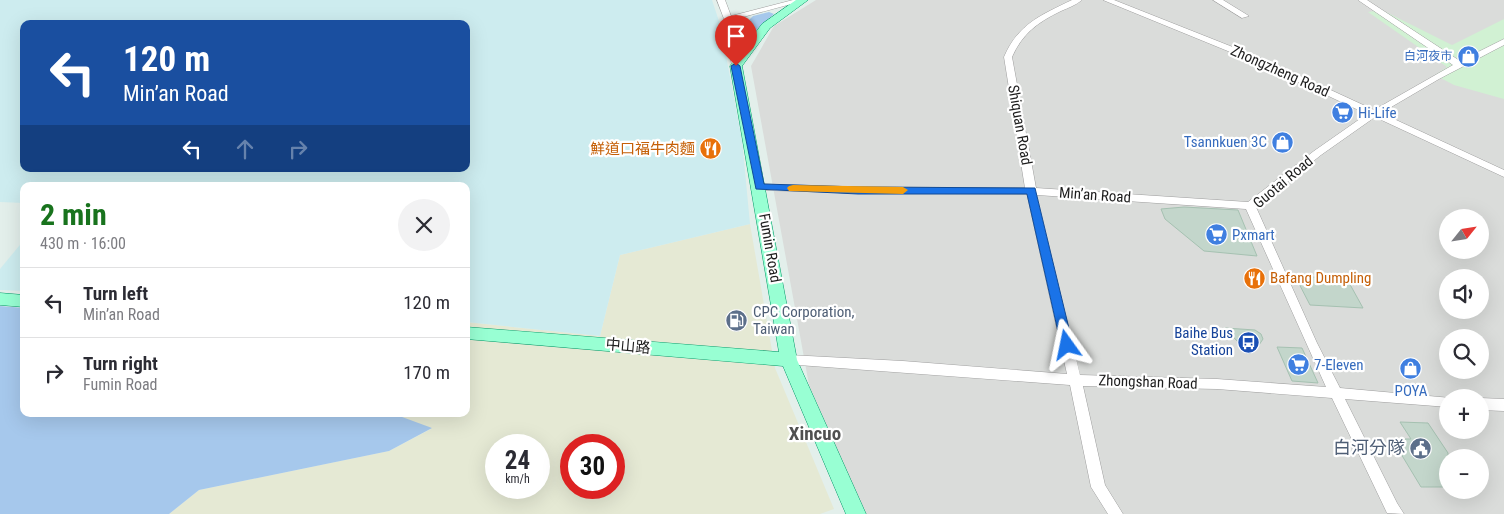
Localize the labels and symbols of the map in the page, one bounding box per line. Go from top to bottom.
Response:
pin [715,15,757,66]
street label: Zhongzheng Road [1228,41,1332,101]
shop icon: 白河夜市 [1456,44,1480,68]
place label: 白河夜市 [1404,49,1452,63]
street label: Shiquan Road [1004,83,1036,167]
supermarket icon: Hi-Life [1330,101,1354,125]
place label: Hi-Life [1358,104,1397,122]
shop icon: Tsannkuen 3C [1271,130,1295,154]
place label: Tsannkuen 3C [1184,133,1267,151]
restaurant icon: 鮮道口福牛肉麵 [699,137,723,161]
place label: 鮮道口福牛肉麵 [590,140,695,158]
street label: Guotai Road [1250,152,1316,212]
street label: Min’an Road [1058,184,1132,206]
north arrow [1439,209,1489,259]
street label: Fumin Road [755,212,785,284]
supermarket icon: Pxmart [1204,223,1228,247]
place label: Pxmart [1232,226,1275,244]
restaurant icon: Bafang Dumpling [1242,266,1266,290]
place label: Bafang Dumpling [1270,269,1371,287]
place label: CPC Corporation, Taiwan [753,303,854,338]
fuel station icon: CPC Corporation, Taiwan [725,309,749,333]
position arrow [1040,318,1092,370]
place label: Baihe Bus Station [1174,324,1233,359]
bus stop icon: Baihe Bus Station [1237,330,1261,354]
street label: 中山路 [605,335,651,357]
supermarket icon: 7-Eleven [1286,353,1310,377]
place label: 7-Eleven [1314,356,1364,374]
shop icon: POYA [1399,356,1423,380]
street label: Zhongshan Road [1098,371,1198,393]
place label: POYA [1395,382,1428,400]
district label: Xincuo [789,422,841,445]
speed limit sign: 30 [560,434,625,499]
public building icon: 白河分隊 [1409,436,1433,460]
place label: 白河分隊 [1333,437,1405,458]

